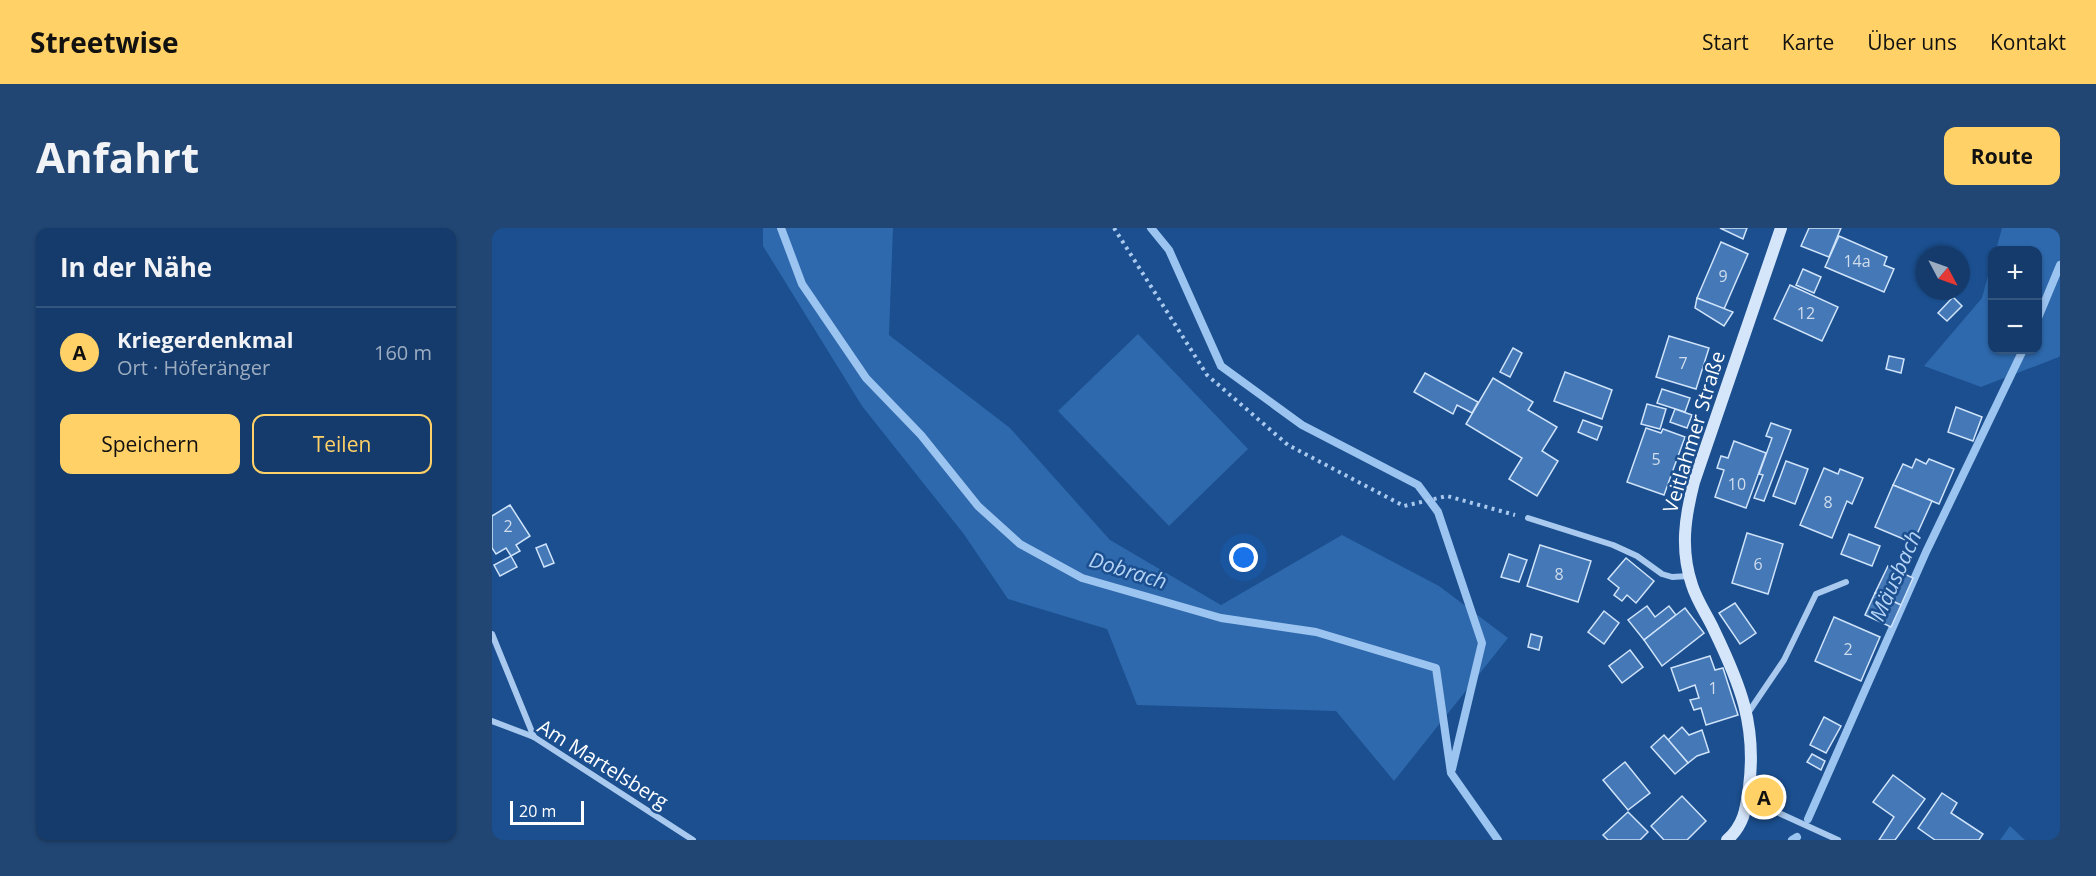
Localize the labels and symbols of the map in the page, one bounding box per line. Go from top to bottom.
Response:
north arrow [1916,246,1970,300]
house number: 14a [1843,250,1871,272]
house number: 9 [1718,265,1728,287]
house number: 12 [1797,302,1815,324]
street label: Veitlahmer Straße [1656,348,1731,516]
house number: 7 [1678,352,1688,374]
house number: 5 [1651,448,1661,470]
house number: 10 [1728,473,1746,495]
house number: 8 [1823,491,1833,513]
house number: 2 [503,515,513,537]
water label: Mäusbach [1863,526,1927,625]
your location [1229,543,1258,572]
water label: Dobrach [1086,545,1171,595]
house number: 6 [1753,553,1763,575]
house number: 8 [1554,563,1564,585]
house number: 2 [1843,638,1853,660]
house number: 1 [1708,677,1718,699]
street label: Am Martelsberg [533,713,674,815]
pin: A [1744,774,1784,820]
scale bar [510,798,584,826]

